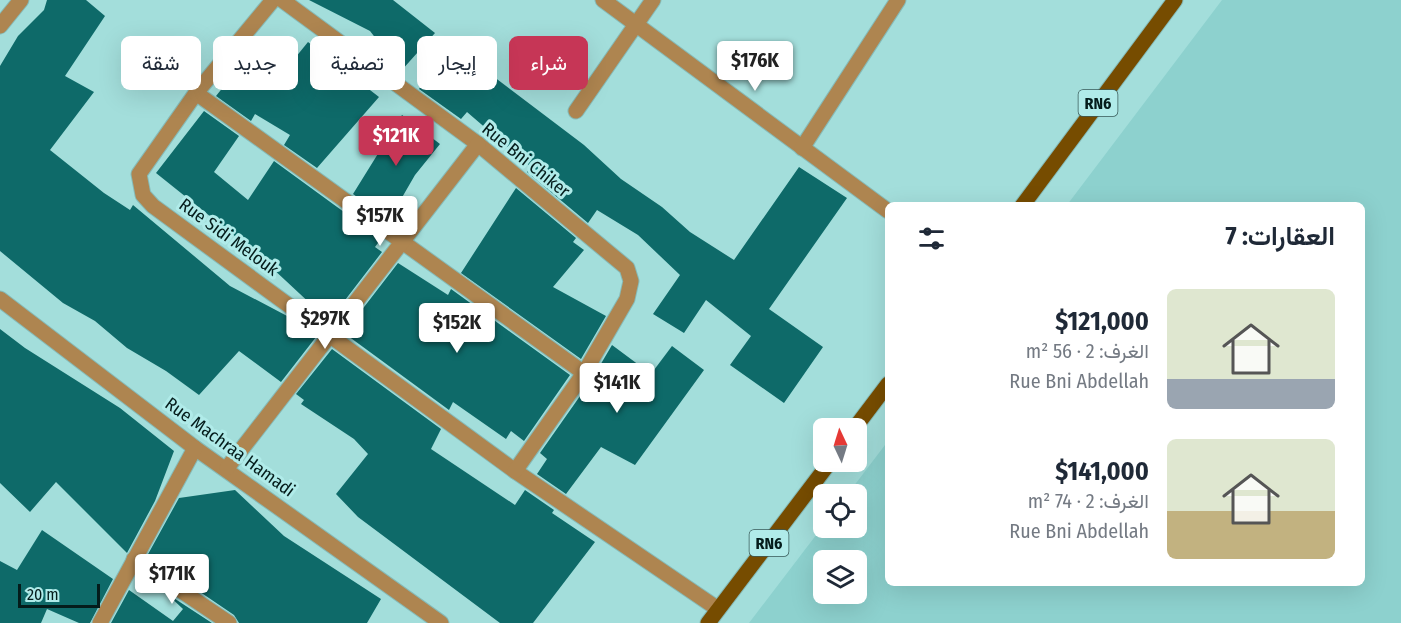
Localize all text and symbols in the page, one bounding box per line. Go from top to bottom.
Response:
chip: شقة [121,36,201,90]
chip: جديد [213,36,298,90]
chip: تصفية [310,36,405,90]
chip: إيجار [417,36,497,90]
chip: شراء [509,36,588,90]
pin: $176K [713,41,797,92]
text: $176K [731,48,779,72]
road number: RN6 [1078,90,1118,116]
pin: $121K [354,116,438,167]
street label: Rue Bni Chiker [478,118,575,203]
text: $121K [373,123,419,147]
street label: Rue Sidi Melouk [175,193,284,281]
pin: $157K [338,196,422,247]
text: $157K [356,203,404,227]
text: العقارات: 7 [1225,221,1335,252]
icon: filters [915,222,948,255]
pin: $297K [283,299,367,350]
pin: $152K [415,303,499,354]
text: $297K [300,306,350,330]
text: $121,000 [1055,306,1149,337]
text: $152K [433,310,481,334]
icon: home [1215,313,1287,385]
text: الغرف: 2 · 56 m² [1026,339,1149,363]
pin: $141K [575,363,659,414]
text: Rue Bni Abdellah [1009,369,1149,393]
text: $141K [594,370,640,394]
street label: Rue Machraa Hamadi [161,392,299,502]
north arrow [813,418,867,472]
map controls [813,418,867,604]
text: $141,000 [1055,456,1149,487]
icon: home [1215,463,1287,535]
button: locate [813,484,867,538]
text: الغرف: 2 · 74 m² [1028,489,1149,513]
text: Rue Bni Abdellah [1009,519,1149,543]
road number: RN6 [750,530,788,556]
button: layers [813,550,867,604]
pin: $171K [130,554,214,605]
text: $171K [149,561,195,585]
scale bar [18,581,100,608]
text: 20 m [27,585,58,604]

